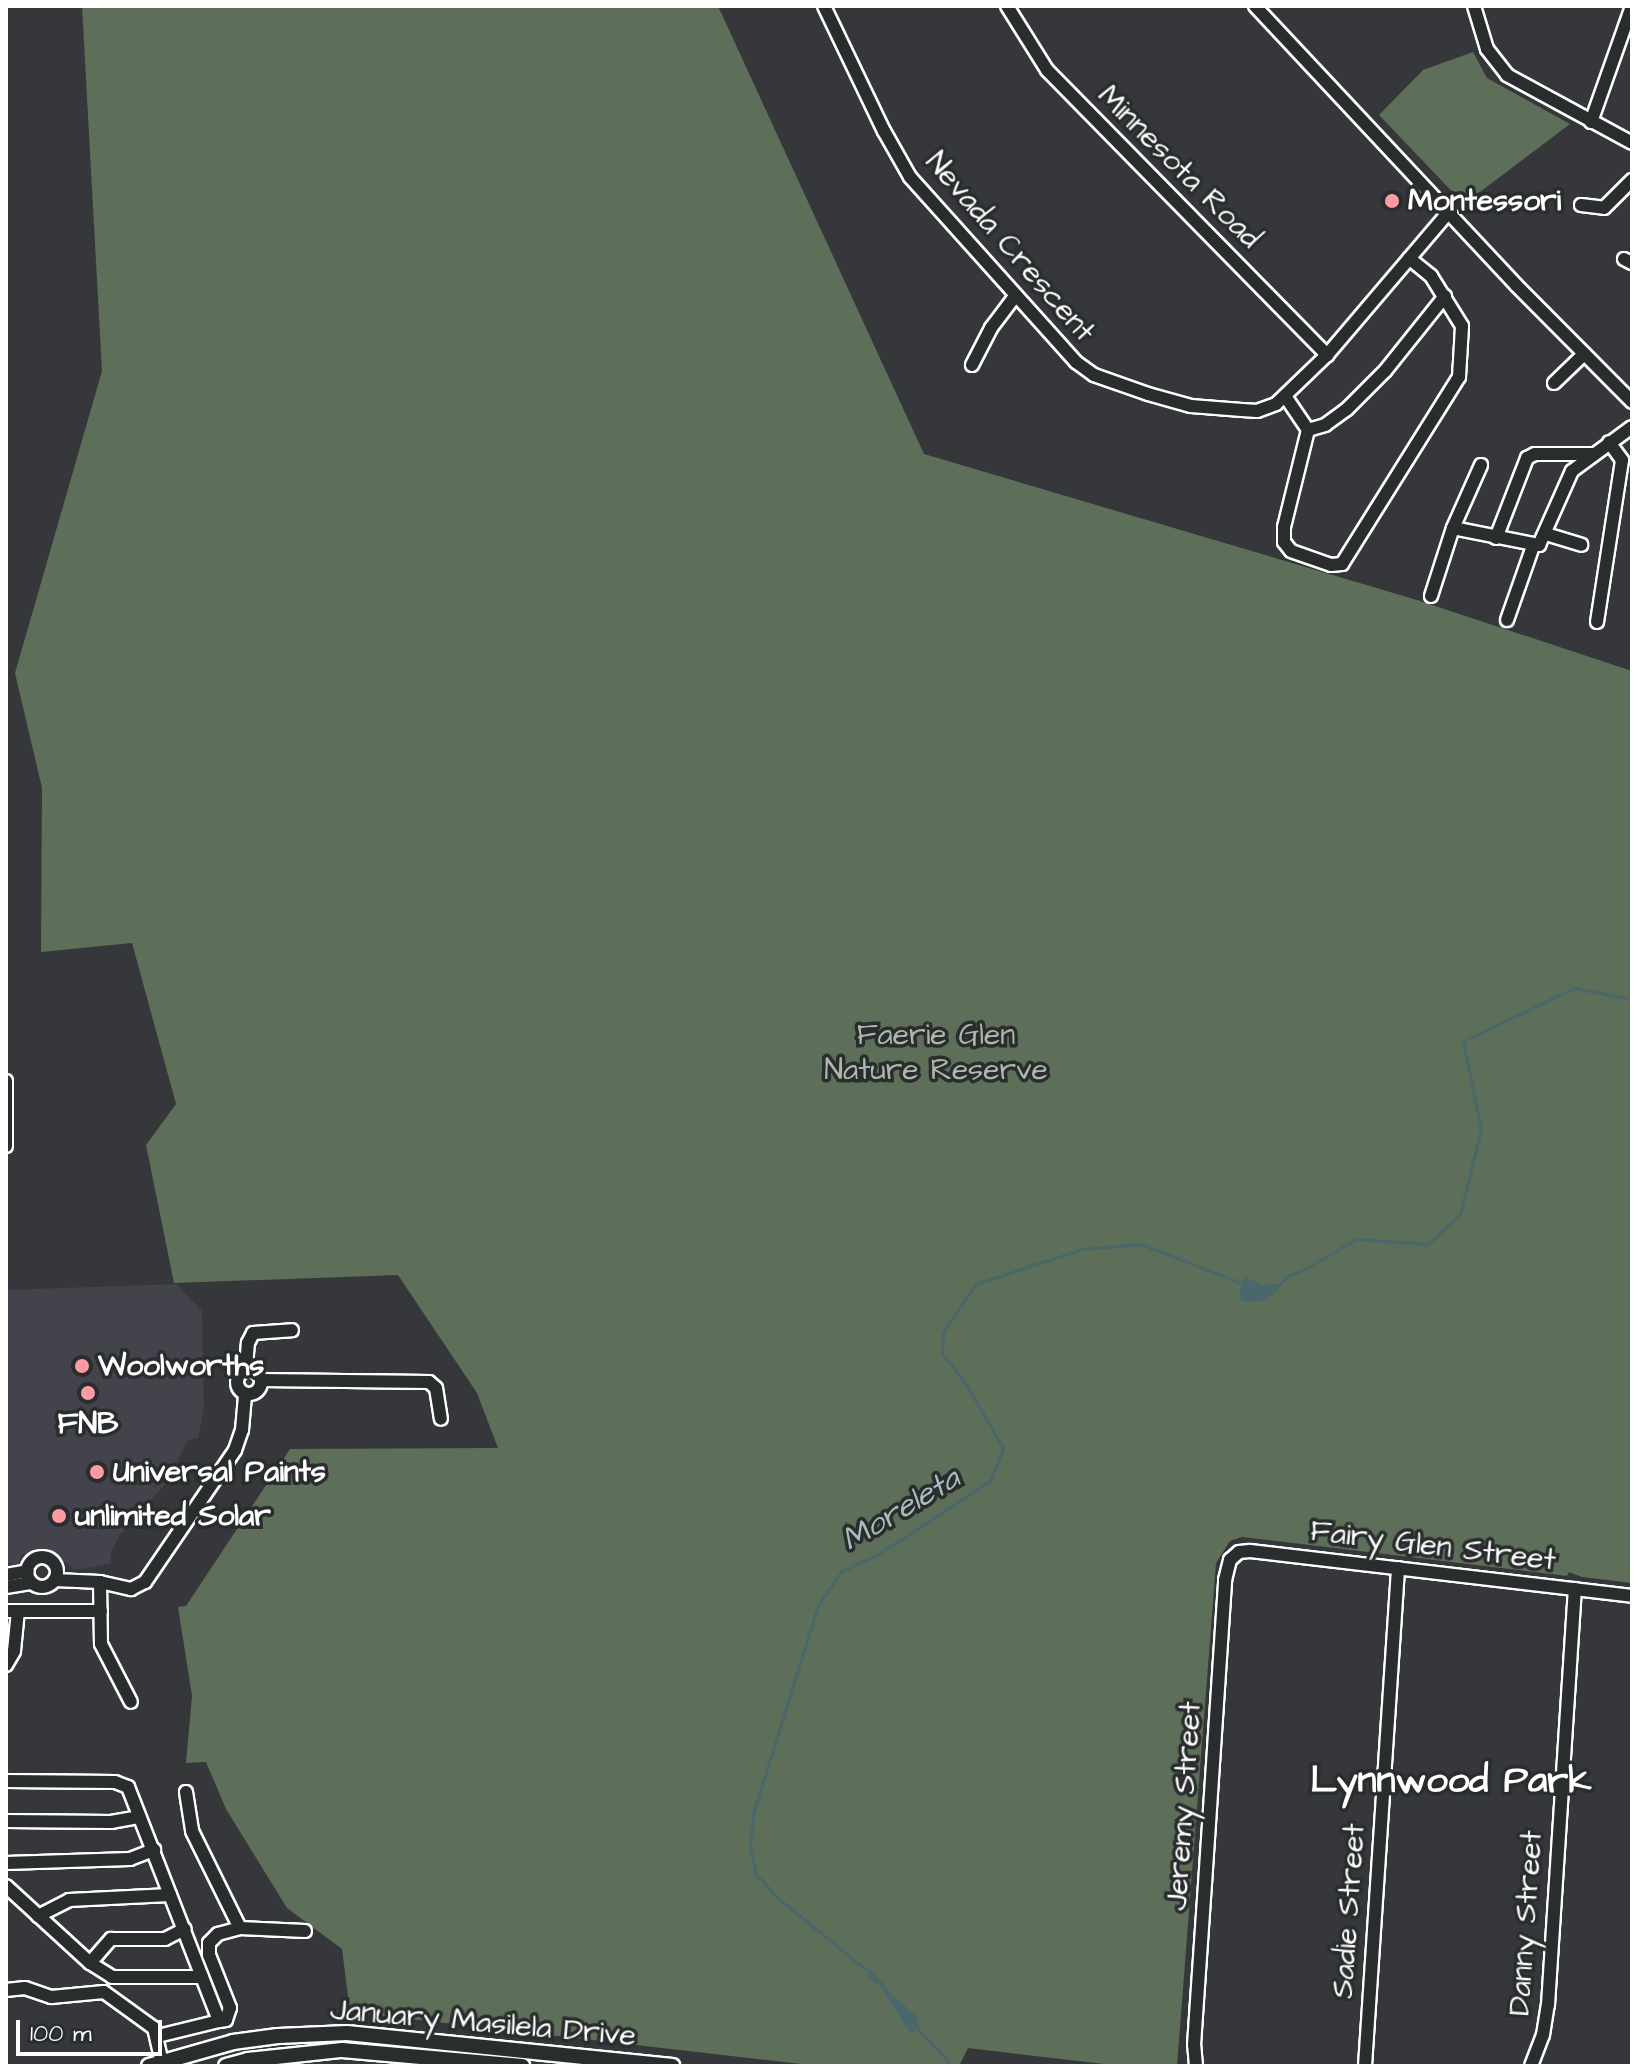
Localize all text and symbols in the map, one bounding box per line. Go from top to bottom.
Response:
street label: Minnesota Road [1090,78,1268,256]
street label: Nevada Crescent [918,145,1102,349]
place label: Montessori [1408,183,1561,219]
marker: Montessori [1383,192,1401,210]
park label: Faerie Glen Nature Reserve [824,1017,1048,1088]
place label: Woolworths [98,1348,264,1384]
marker: Woolworths [73,1357,91,1375]
marker: FNB [79,1384,97,1402]
place label: FNB [58,1406,118,1442]
place label: Universal Paints [113,1454,326,1490]
water label: Moreleta [835,1460,967,1560]
marker: Universal Paints [88,1463,106,1481]
place label: unlimited Solar [75,1498,271,1534]
marker: unlimited Solar [50,1507,68,1525]
street label: Fairy Glen Street [1308,1513,1558,1579]
street label: Jeremy Street [1159,1700,1209,1912]
district label: Lynnwood Park [1310,1759,1592,1805]
street label: Sadie Street [1325,1822,1373,2000]
street label: Danny Street [1502,1829,1550,2017]
street label: January Masilela Drive [329,1992,637,2054]
scale bar [20,2004,166,2054]
text: 100 m [30,2017,92,2051]

